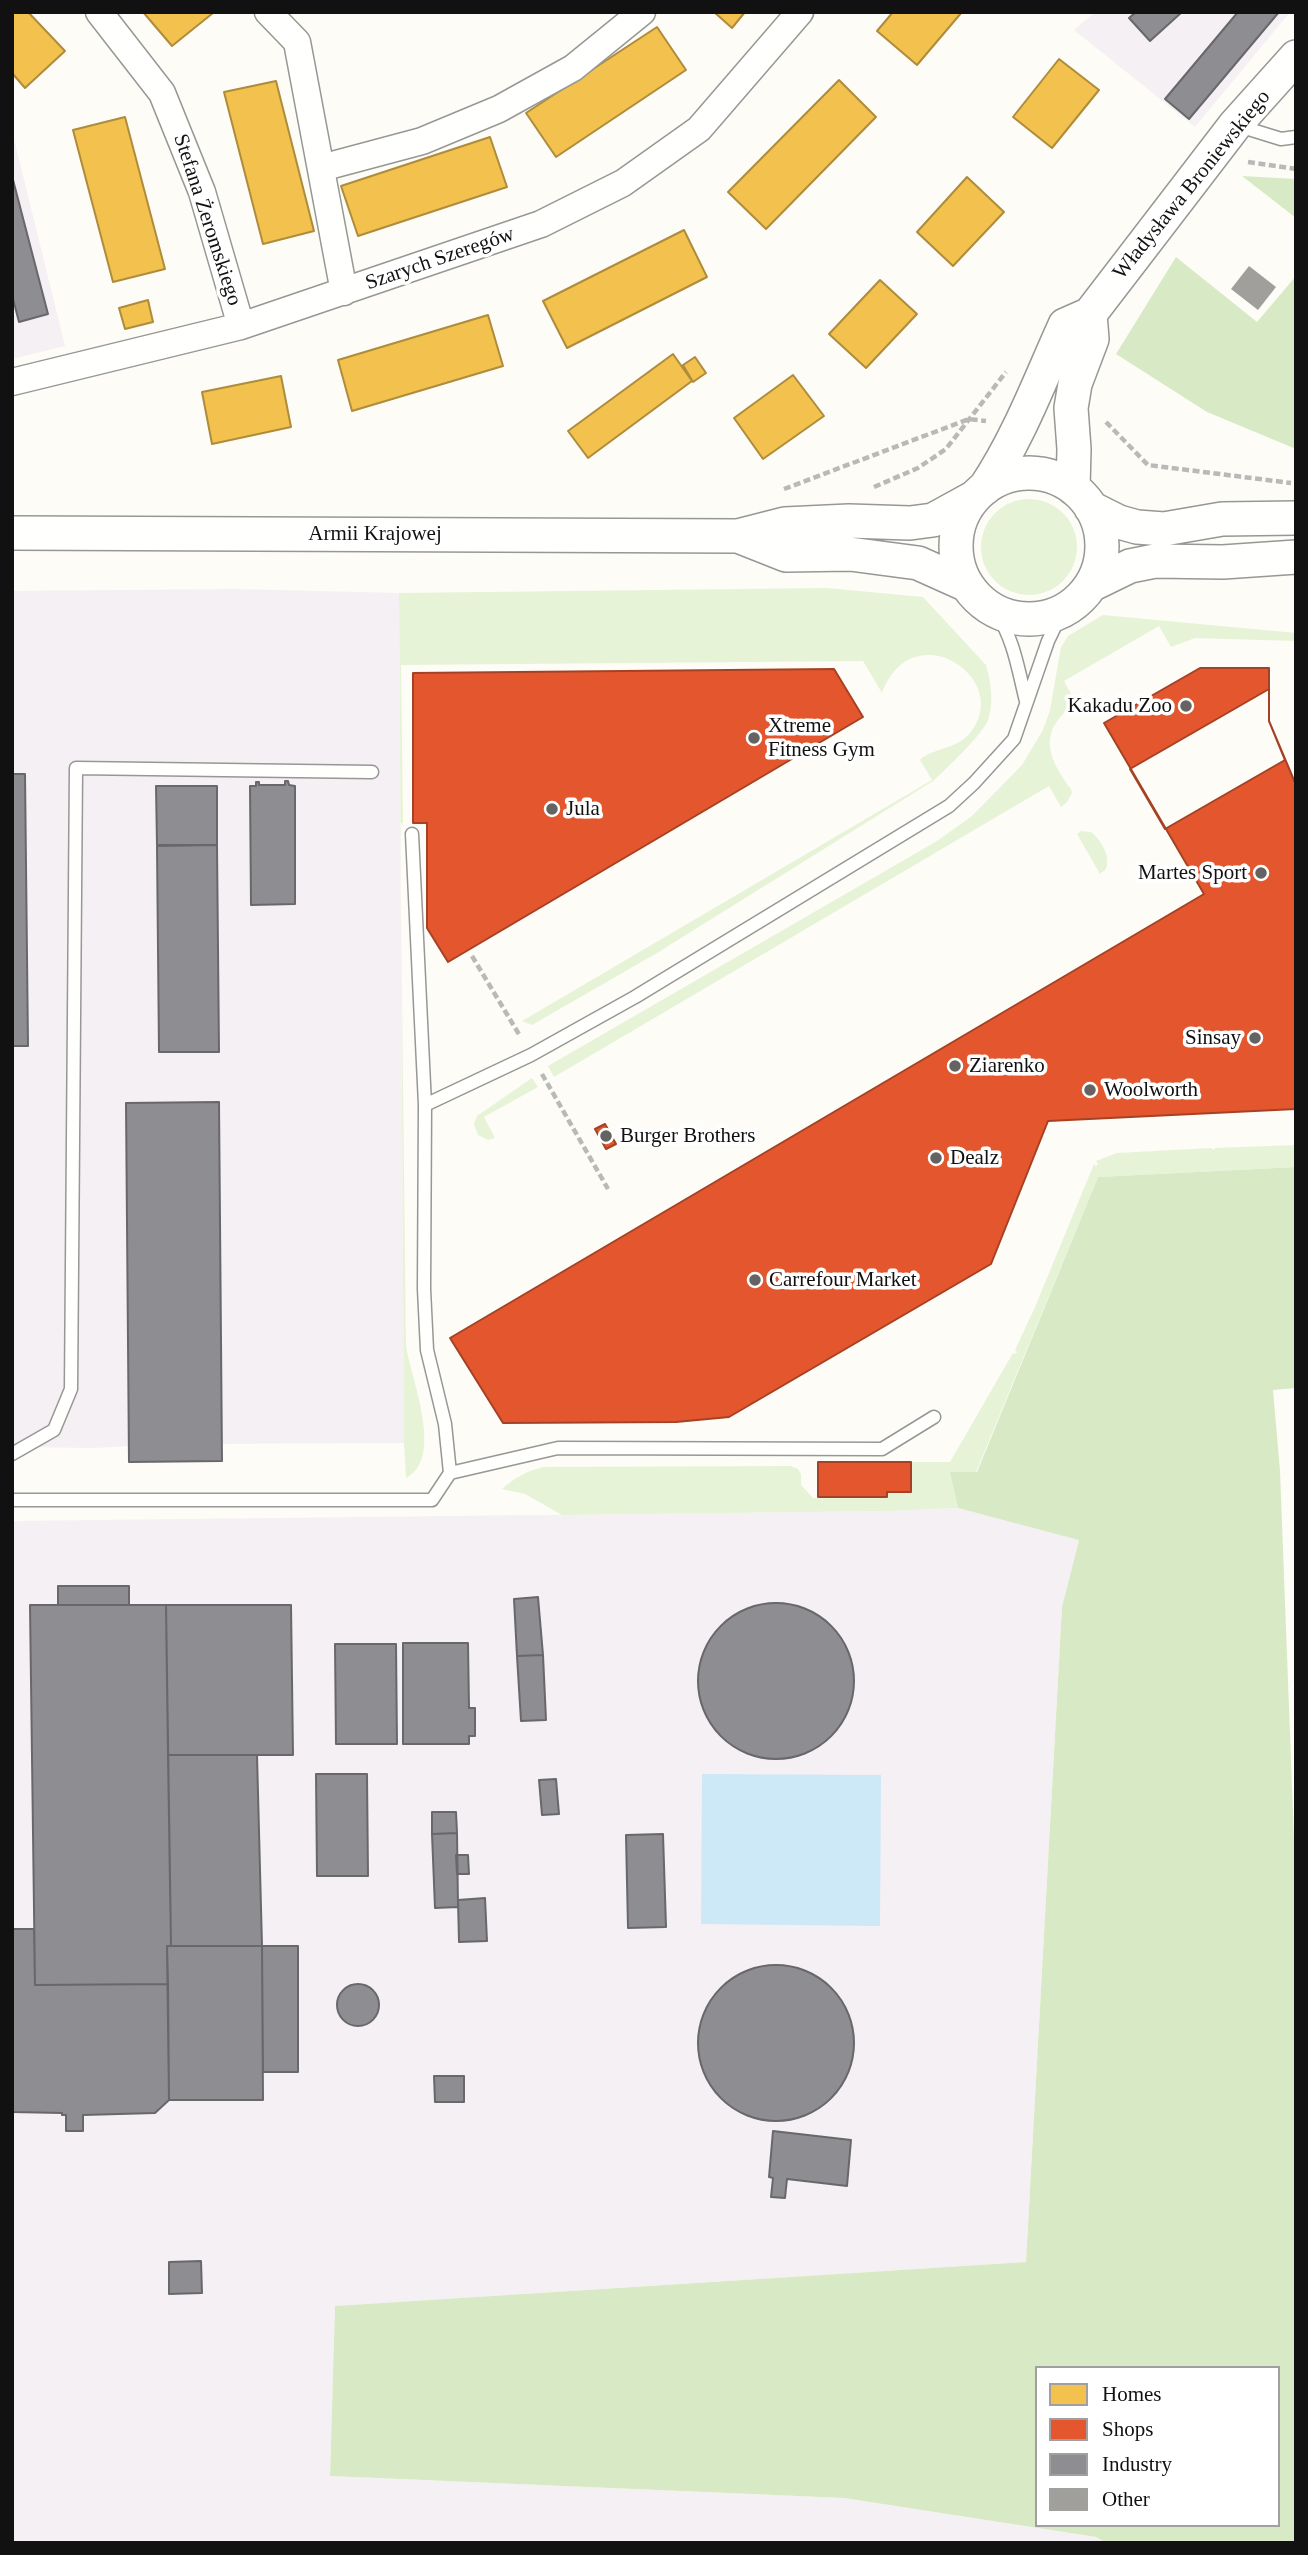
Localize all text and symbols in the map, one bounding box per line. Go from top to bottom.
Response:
street label: Władysława Broniewskiego [1108,85,1276,285]
street label: Stefana Żeromskiego [167,131,247,309]
street label: Szarych Szeregów [362,222,518,296]
street label: Armii Krajowej [308,521,442,547]
place label: Kakadu Zoo [1068,693,1172,719]
marker: Kakadu Zoo [1178,698,1194,714]
place label: Xtreme Fitness Gym [768,713,875,763]
marker: Xtreme Fitness Gym [746,730,762,746]
place label: Jula [566,796,600,822]
marker: Jula [544,801,560,817]
place label: Martes Sport [1138,860,1247,886]
marker: Martes Sport [1253,865,1269,881]
place label: Sinsay [1185,1025,1241,1051]
marker: Sinsay [1247,1030,1263,1046]
place label: Ziarenko [969,1053,1045,1079]
marker: Ziarenko [947,1058,963,1074]
place label: Woolworth [1104,1077,1198,1103]
marker: Woolworth [1082,1082,1098,1098]
place label: Burger Brothers [620,1123,756,1149]
marker: Burger Brothers [598,1128,614,1144]
place label: Dealz [950,1145,999,1171]
marker: Dealz [928,1150,944,1166]
place label: Carrefour Market [769,1267,917,1293]
marker: Carrefour Market [747,1272,763,1288]
legend [1035,2366,1280,2527]
text: Homes [1102,2382,1162,2406]
text: Shops [1102,2417,1153,2441]
text: Industry [1102,2452,1172,2476]
text: Other [1102,2487,1150,2511]

